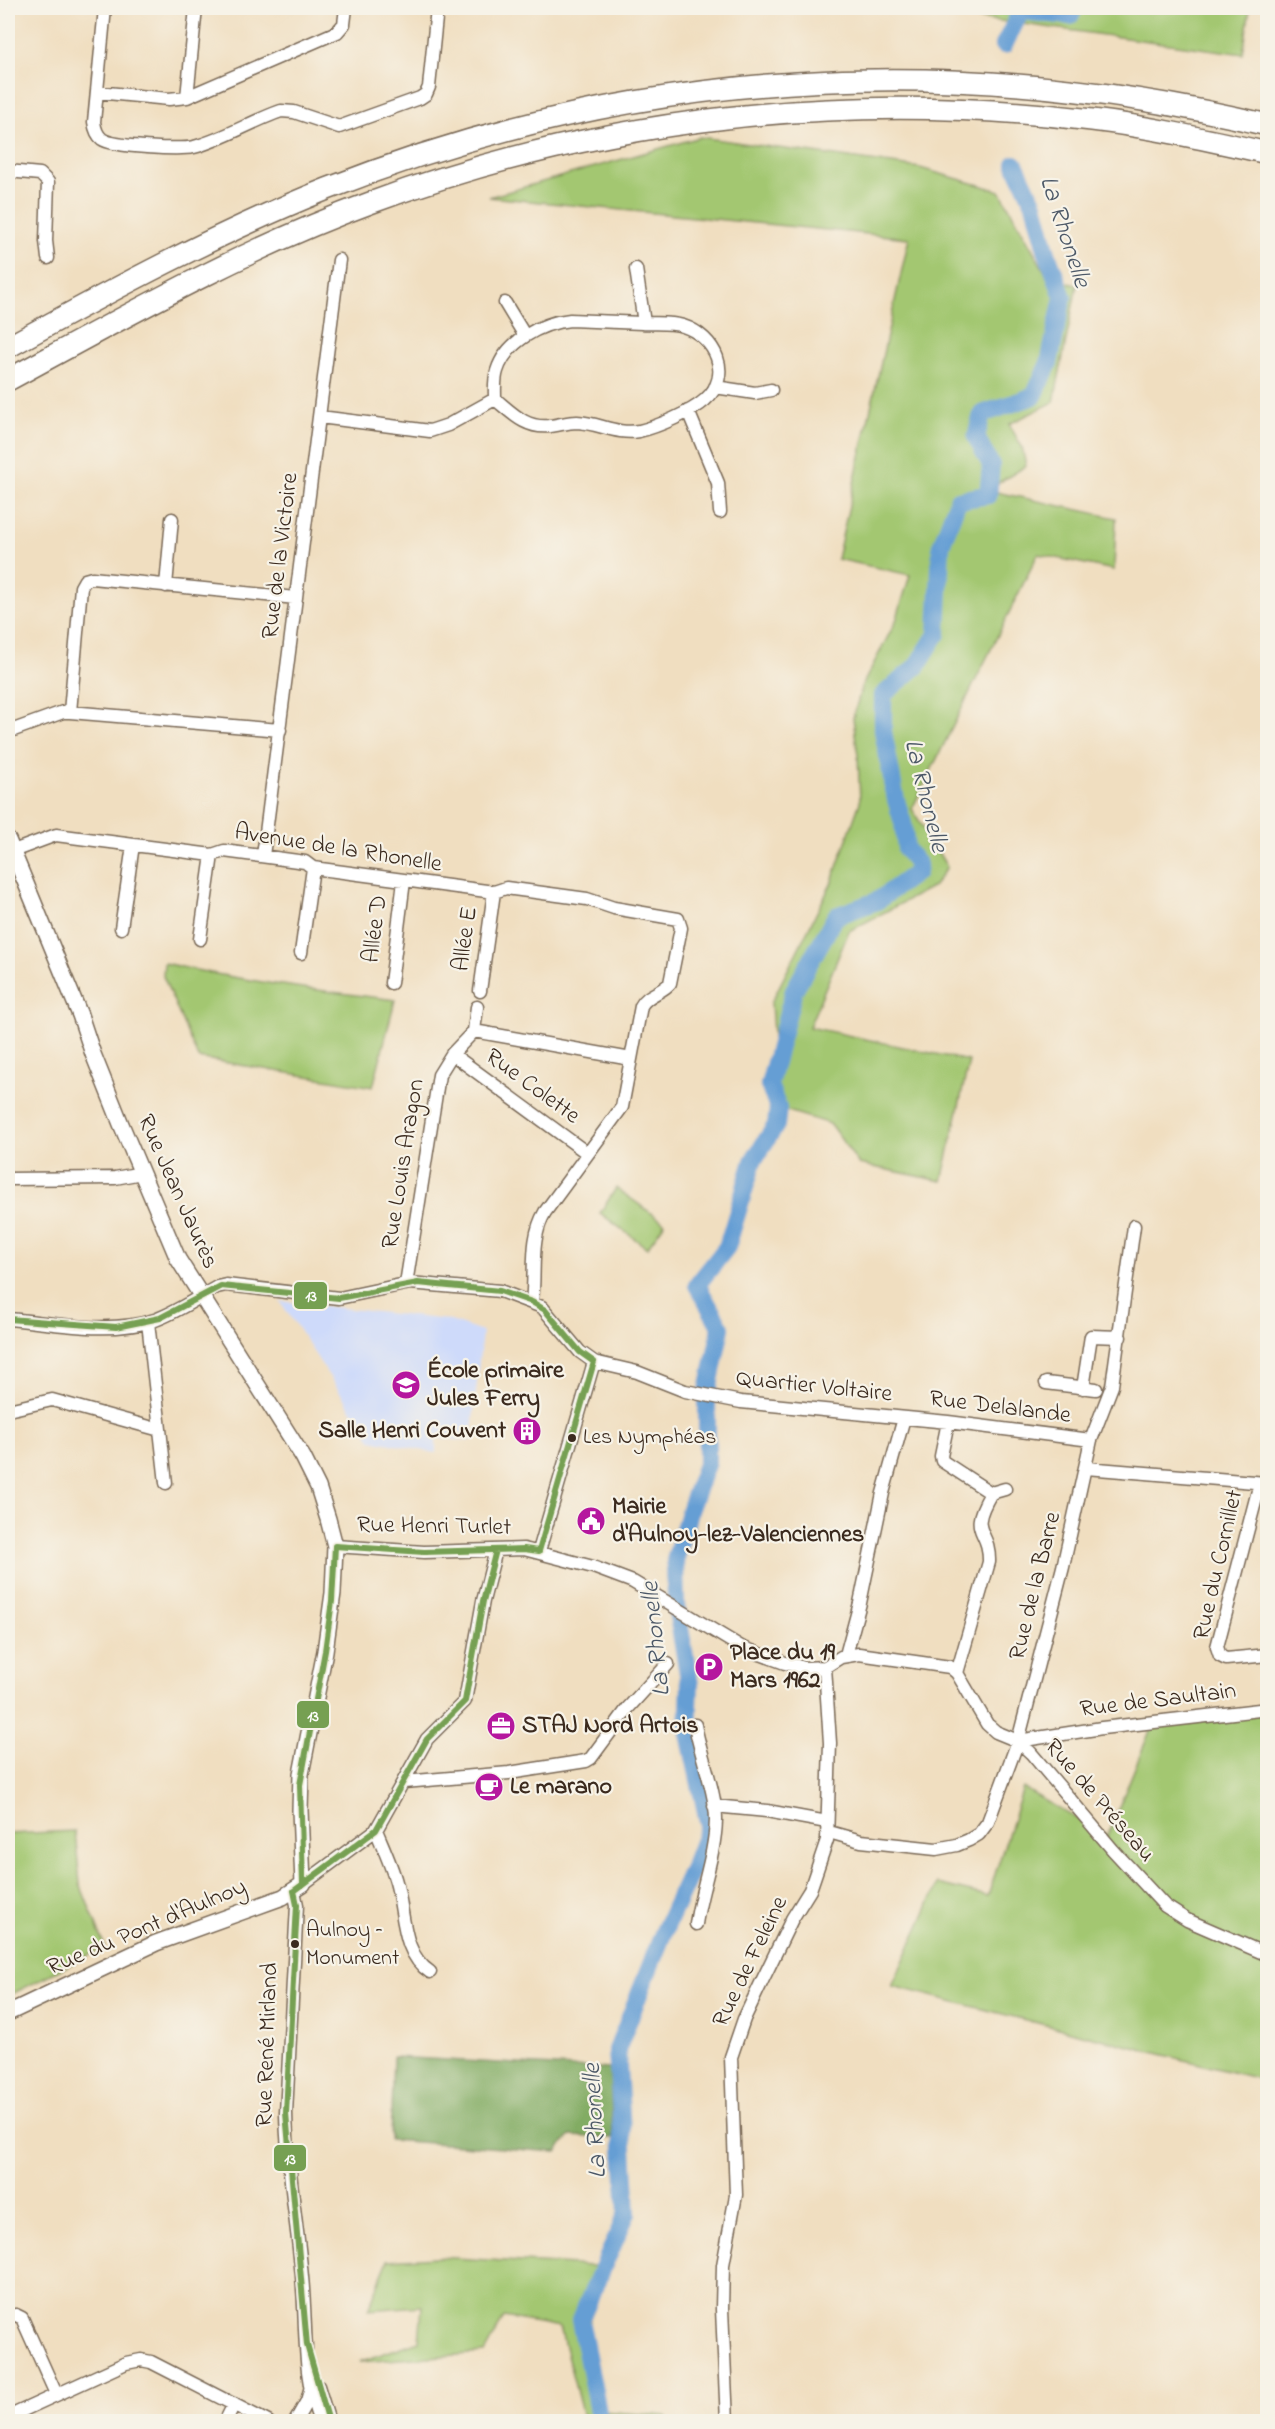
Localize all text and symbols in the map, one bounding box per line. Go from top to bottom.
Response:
water label: La Rhonelle [1028,171,1100,294]
street label: Rue de la Victoire [253,471,309,641]
water label: La Rhonelle [893,735,958,858]
street label: Avenue de la Rhonelle [232,815,444,883]
street label: Allée D [354,893,398,965]
street label: Allée E [444,904,488,974]
street label: Rue Colette [477,1040,587,1134]
street label: Rue Louis Aragon [373,1077,435,1251]
street label: Rue Jean Jaurès [127,1109,227,1275]
line badge: 13 [293,1281,328,1310]
text: 13 [305,1285,317,1309]
place label: École primaire Jules Ferry [427,1354,565,1418]
street label: Quartier Voltaire [734,1361,894,1413]
school or university icon: École primaire Jules Ferry [390,1369,422,1401]
street label: Rue Delalande [927,1382,1073,1434]
place label: Salle Henri Couvent [319,1414,507,1449]
building icon: Salle Henri Couvent [511,1415,543,1447]
place label: Les Nymphéas [583,1422,717,1455]
marker: Les Nymphéas [566,1432,578,1444]
street label: Rue du Cornillet [1185,1487,1253,1643]
place label: Mairie d'Aulnoy-lez-Valenciennes [612,1490,864,1554]
public building icon: Mairie d'Aulnoy-lez-Valenciennes [575,1505,607,1537]
street label: Rue Henri Turlet [357,1508,511,1546]
street label: Rue de la Barre [1001,1508,1071,1664]
water label: La Rhonelle [632,1578,682,1698]
place label: Place du 19 Mars 1962 [730,1636,836,1699]
parking icon: Place du 19 Mars 1962 [693,1651,725,1683]
street label: Rue de Saultain [1078,1674,1238,1728]
line badge: 13 [296,1700,330,1729]
text: 13 [307,1705,319,1729]
place label: STAJ Nord Artois [522,1709,699,1744]
office icon: STAJ Nord Artois [485,1710,517,1742]
street label: Rue de Préseau [1035,1731,1163,1871]
place label: Le marano [510,1770,612,1805]
cafe icon: Le marano [473,1771,505,1803]
street label: Rue du Pont d'Aulnoy [42,1870,253,1987]
street label: Rue de Feleine [704,1890,798,2033]
place label: Aulnoy – Monument [306,1915,400,1975]
marker: Aulnoy – Monument [289,1938,301,1950]
street label: Rue René Mirland [248,1961,288,2128]
water label: La Rhonelle [574,2061,618,2180]
line badge: 13 [273,2144,307,2172]
text: 13 [284,2148,296,2172]

